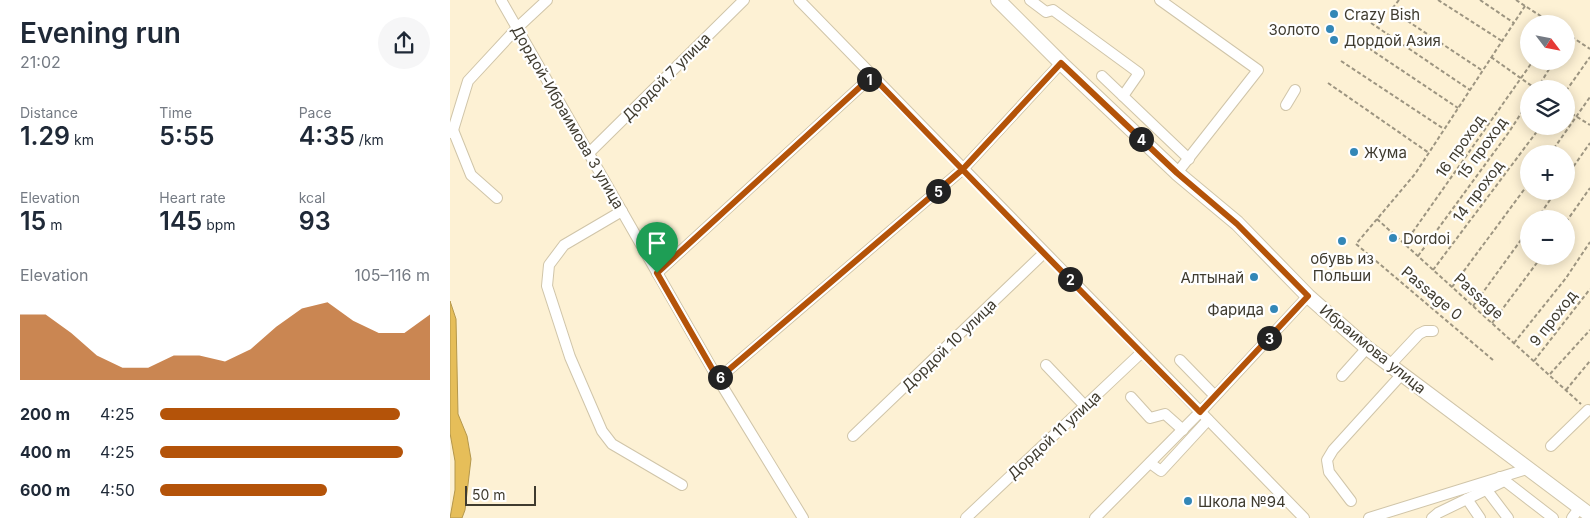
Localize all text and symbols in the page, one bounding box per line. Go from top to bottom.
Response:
place label: Crazy Bish [1344,5,1420,24]
marker: Crazy Bish [1328,8,1340,20]
north arrow [1520,15,1575,70]
map controls [1520,15,1575,265]
text: Evening run [20,16,181,50]
button: share [378,17,430,69]
place label: Золото [1268,20,1320,39]
street label: Дордой-Ибраимова 3 улица [507,22,629,212]
marker: Золото [1324,23,1336,35]
street label: Дордой 7 улица [618,29,714,125]
place label: Дордой Азия [1344,31,1441,50]
marker: Дордой Азия [1328,34,1340,46]
text: 21:02 [20,52,61,72]
pin: 1 [856,66,882,92]
text: 1 [866,71,873,88]
button: layers [1520,80,1575,135]
text: Distance [20,104,78,121]
text: Time [159,104,192,121]
text: Pace [299,104,332,121]
street label: 16 проход [1431,111,1489,181]
street label: 15 проход [1453,113,1511,183]
text: 1.29 [20,121,70,151]
text: 5:55 [159,121,214,151]
text: 4:35 [299,121,355,151]
pin: 4 [1128,126,1154,152]
text: km [70,131,94,148]
text: /km [355,131,384,148]
text: 4 [1137,131,1146,148]
place label: Жума [1364,143,1407,162]
button: + [1520,145,1575,200]
marker: Жума [1348,146,1360,158]
street label: 14 проход [1448,156,1508,226]
pin: 5 [926,178,950,204]
text: 5 [934,183,943,200]
text: Elevation [20,189,80,206]
text: Heart rate [159,189,226,206]
text: kcal [299,189,325,206]
text: 15 [20,206,46,236]
text: 145 [159,206,202,236]
text: 93 [299,206,331,236]
button: − [1520,210,1575,265]
text: m [46,216,63,233]
text: bpm [202,216,236,233]
pin [636,222,678,273]
icon: arrive [643,229,671,257]
place label: Dordoi [1403,229,1450,248]
marker: Dordoi [1387,232,1399,244]
marker: обувь из Польши [1336,235,1348,247]
place label: обувь из Польши [1310,249,1374,285]
street label: Passage 0 [1398,262,1466,324]
text: Elevation [20,265,89,285]
text: 105–116 m [354,265,430,285]
pin: 2 [1058,266,1082,292]
place label: Алтынай [1181,268,1244,287]
street label: Passage [1450,269,1508,323]
text: 2 [1066,271,1075,288]
marker: Алтынай [1248,271,1260,283]
street label: 9 проход [1525,286,1581,350]
street label: Дордой 10 улица [898,295,1000,395]
place label: Фарида [1207,300,1264,319]
street label: Ибраимова улица [1316,300,1430,398]
marker: Фарида [1268,303,1280,315]
pin: 3 [1256,326,1282,350]
text: 3 [1265,330,1274,347]
pin: 6 [708,364,732,390]
text: 6 [716,369,725,386]
street label: Дордой 11 улица [1003,387,1105,483]
text: 200 m [20,404,70,424]
text: 4:25 [100,404,134,424]
text: 400 m [20,442,71,462]
text: 4:25 [100,442,134,462]
text: 600 m [20,480,70,500]
text: 4:50 [100,480,135,500]
scale bar [465,483,536,506]
text: 50 m [472,486,506,503]
place label: Школа №94 [1198,492,1286,511]
marker: Школа №94 [1182,495,1194,507]

